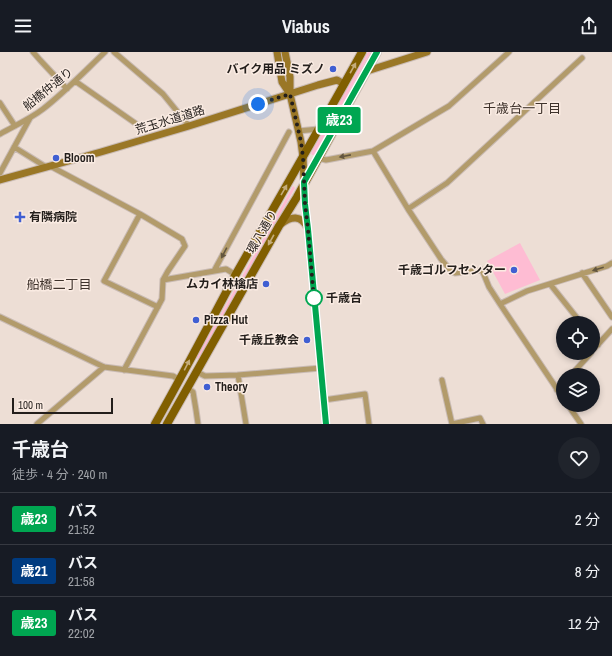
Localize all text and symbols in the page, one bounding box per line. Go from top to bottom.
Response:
text: Viabus [282,14,330,39]
icon: menu [12,15,34,37]
icon: share [578,15,600,37]
place label: バイク用品 ミズノ [227,61,325,77]
one-way arrow [350,62,356,74]
street label: 船橋仲通り [20,64,76,114]
marker: バイク用品 ミズノ [328,64,338,74]
your location [248,94,268,114]
district label: 千歳台一丁目 [483,100,561,117]
street label: 荒玉水道道路 [133,102,207,138]
line badge: 歳23 [316,107,362,133]
text: 歳23 [326,111,352,129]
place label: Bloom [64,150,95,166]
marker: Bloom [51,153,61,163]
one-way arrow [339,153,351,159]
one-way arrow [281,184,288,196]
street label: 環八通り [243,207,281,257]
place label: 有隣病院 [29,209,77,225]
marker: 有隣病院 [14,211,26,223]
one-way arrow [268,234,275,246]
one-way arrow [221,247,227,259]
place label: 千歳ゴルフセンター [398,262,506,278]
marker: 千歳ゴルフセンター [509,265,519,275]
one-way arrow [591,266,603,272]
district label: 船橋二丁目 [26,276,92,293]
place label: ムカイ林檎店 [186,276,258,292]
marker: ムカイ林檎店 [261,279,271,289]
marker: 千歳台 [305,289,323,307]
place label: 千歳台 [326,290,362,306]
place label: Pizza Hut [204,312,248,328]
marker: Pizza Hut [191,315,201,325]
map controls [556,316,600,412]
button: locate [556,316,600,360]
place label: 千歳丘教会 [239,332,299,348]
marker: 千歳丘教会 [302,335,312,345]
one-way arrow [184,359,191,371]
button: layers [556,368,600,412]
place label: Theory [215,379,248,395]
marker: Theory [202,382,212,392]
scale bar [12,396,113,415]
text: 100 m [18,398,43,412]
text: 千歳台 [12,436,69,462]
button: heart [558,437,600,479]
text: 徒歩 · 4 分 · 240 m [12,466,107,483]
text: バス [68,500,98,521]
text: 2 分 [575,509,600,530]
text: 歳23 [21,510,47,528]
text: 21:52 [68,521,95,538]
text: バス [68,552,98,573]
text: 8 分 [575,561,600,582]
text: 歳21 [21,562,47,580]
text: 21:58 [68,573,95,590]
text: バス [68,604,98,625]
text: 12 分 [568,613,600,634]
text: 歳23 [21,614,47,632]
text: 22:02 [68,625,95,642]

